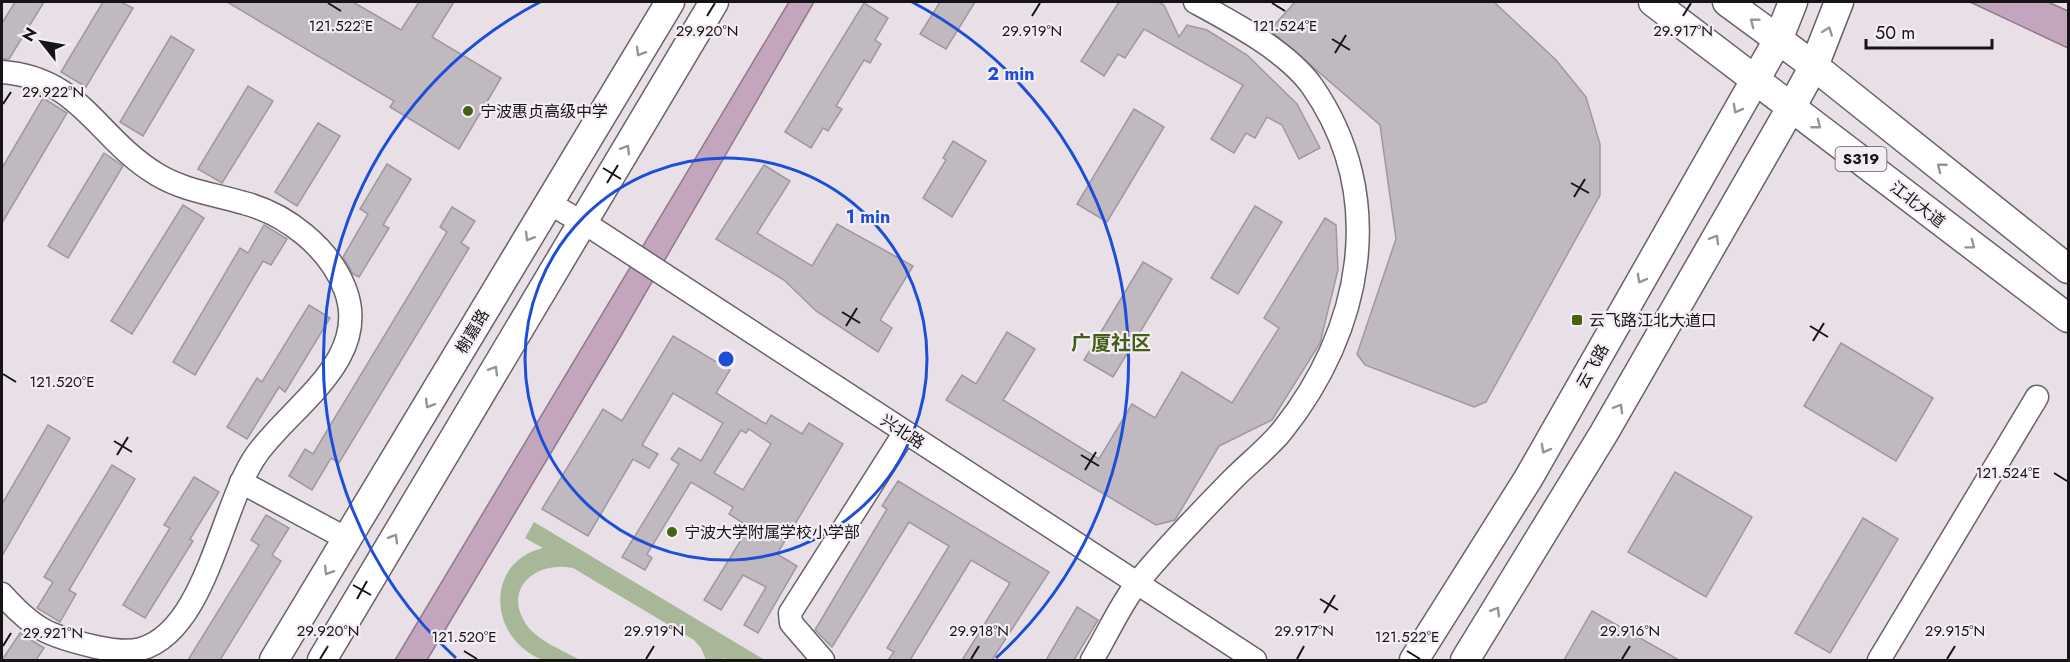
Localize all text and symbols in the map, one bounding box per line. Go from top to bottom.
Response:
north arrow [12,12,72,72]
scale bar [1866,12,1992,50]
text: 121.522°E [309,15,373,37]
text: 121.524°E [1253,15,1317,37]
one-way arrow [1749,18,1760,29]
text: 29.920°N [676,20,738,42]
text: 29.919°N [1002,20,1062,42]
text: 29.917°N [1653,20,1713,42]
text: 50 m [1875,20,1915,46]
text: N [16,23,43,46]
one-way arrow [1821,26,1833,37]
one-way arrow [636,46,648,56]
text: 2 min [987,61,1035,87]
text: 29.922°N [22,81,84,103]
place label: 宁波惠贞高级中学 [480,100,608,123]
one-way arrow [1732,102,1744,113]
marker: 宁波惠贞高级中学 [461,104,475,118]
one-way arrow [1810,118,1821,129]
one-way arrow [619,145,630,155]
road number: S319 [1836,147,1886,171]
one-way arrow [1936,164,1947,175]
street label: 江北大道 [1885,176,1950,233]
text: 1 min [846,204,890,230]
one-way arrow [525,231,536,241]
one-way arrow [1708,235,1720,245]
one-way arrow [1965,237,1976,248]
one-way arrow [1637,272,1648,283]
street label: 榭嘉路 [450,305,495,358]
place label: 云飞路江北大道口 [1589,309,1717,332]
marker: 云飞路江北大道口 [1570,313,1584,327]
district label: 广厦社区 [1071,329,1151,358]
street label: 云飞路 [1571,340,1614,393]
centre of rings [716,349,736,369]
one-way arrow [486,366,498,376]
text: 121.520°E [30,371,94,393]
one-way arrow [424,398,436,408]
one-way arrow [1612,404,1623,414]
street label: 兴北路 [876,409,929,454]
one-way arrow [1541,442,1553,453]
text: 121.524°E [1976,462,2040,484]
place label: 宁波大学附属学校小学部 [684,521,860,544]
marker: 宁波大学附属学校小学部 [665,525,679,539]
one-way arrow [387,534,398,544]
one-way arrow [324,565,336,575]
one-way arrow [1488,607,1500,617]
text: 29.920°N [297,620,359,642]
text: 29.919°N [624,620,684,642]
text: 29.918°N [949,620,1009,642]
text: 29.917°N [1274,620,1334,642]
text: 29.916°N [1600,620,1660,642]
text: 29.915°N [1925,620,1985,642]
text: 29.921°N [23,622,83,644]
text: 121.520°E [432,626,496,648]
text: 121.522°E [1375,626,1439,648]

